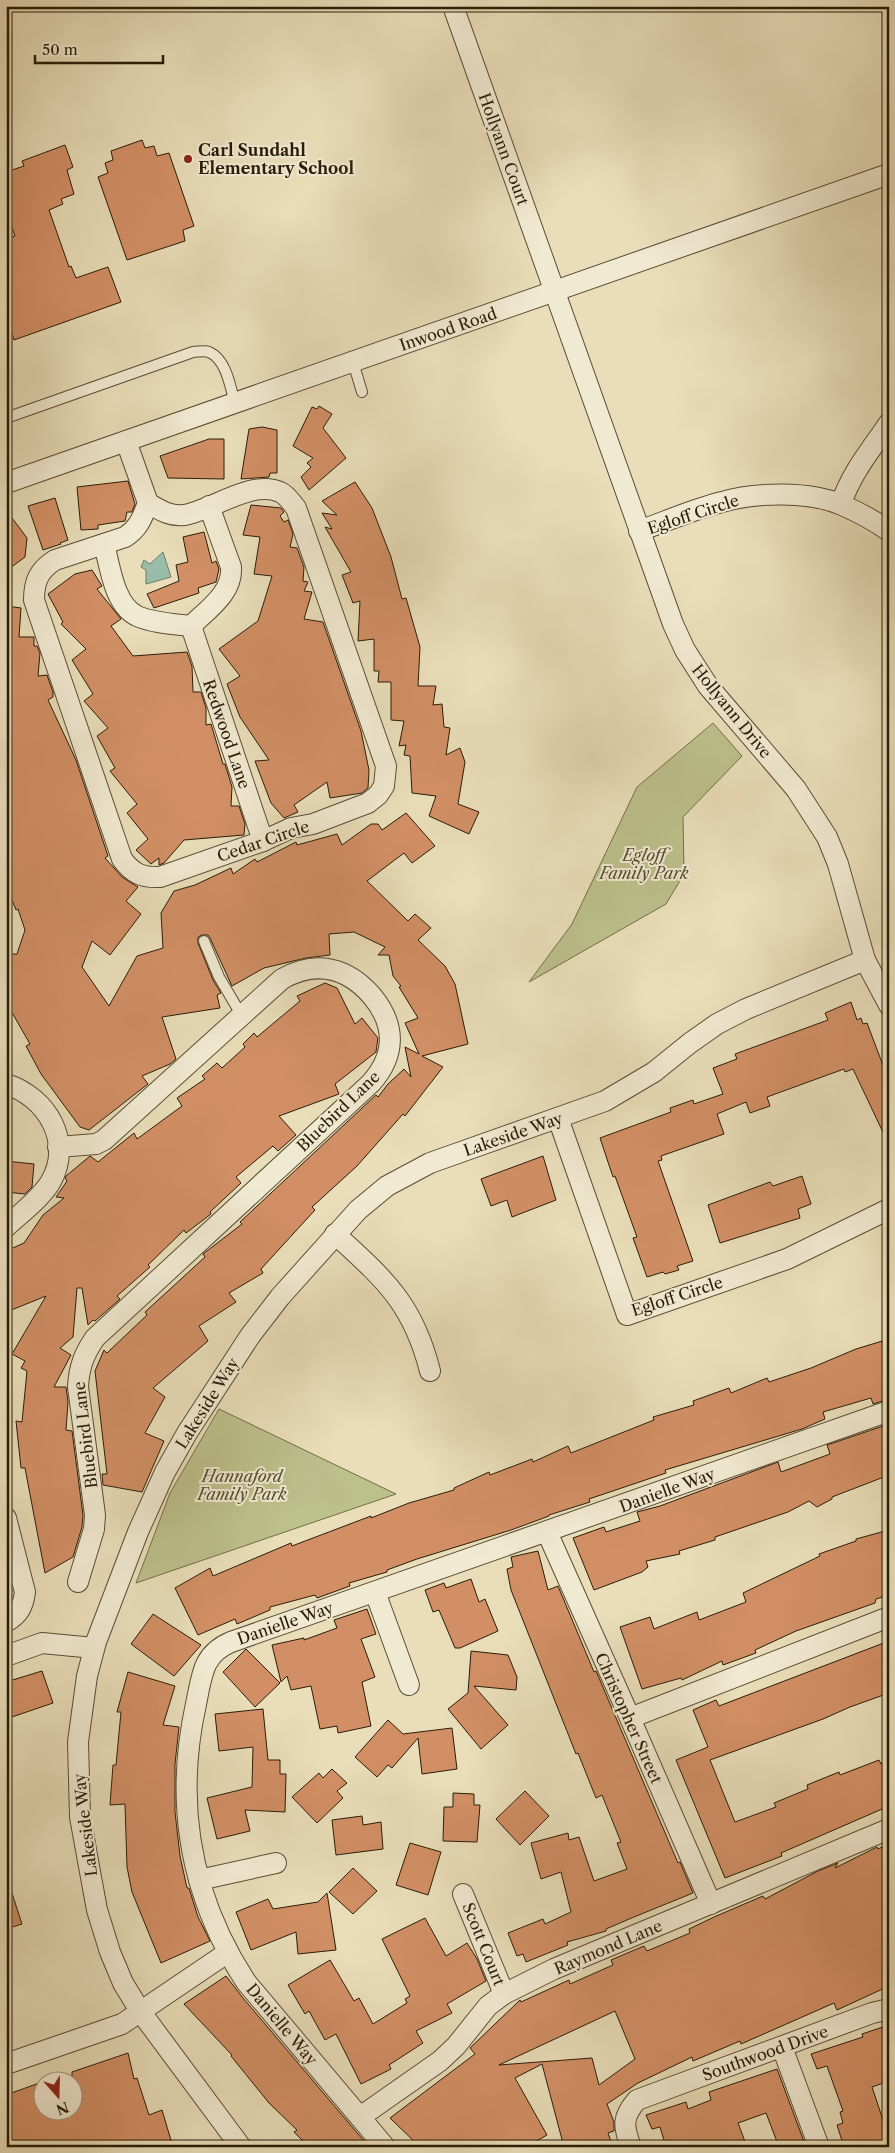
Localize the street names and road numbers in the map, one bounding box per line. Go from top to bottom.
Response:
street label: Hollyann Court [474,90,534,208]
street label: Inwood Road [397,303,500,355]
street label: Egloff Circle [645,490,741,538]
street label: Hollyann Drive [688,660,776,762]
street label: Redwood Lane [199,677,255,791]
street label: Cedar Circle [214,816,312,866]
street label: Bluebird Lane [292,1066,384,1156]
street label: Lakeside Way [461,1107,566,1160]
street label: Egloff Circle [629,1272,725,1320]
street label: Lakeside Way [171,1353,244,1452]
street label: Bluebird Lane [69,1380,101,1490]
street label: Danielle Way [616,1463,719,1517]
street label: Danielle Way [234,1597,337,1649]
street label: Christopher Street [591,1649,667,1787]
street label: Lakeside Way [69,1771,101,1878]
street label: Scott Court [458,1900,510,1989]
street label: Raymond Lane [551,1915,665,1979]
street label: Danielle Way [242,1979,323,2070]
street label: Southwood Drive [699,2021,831,2085]

